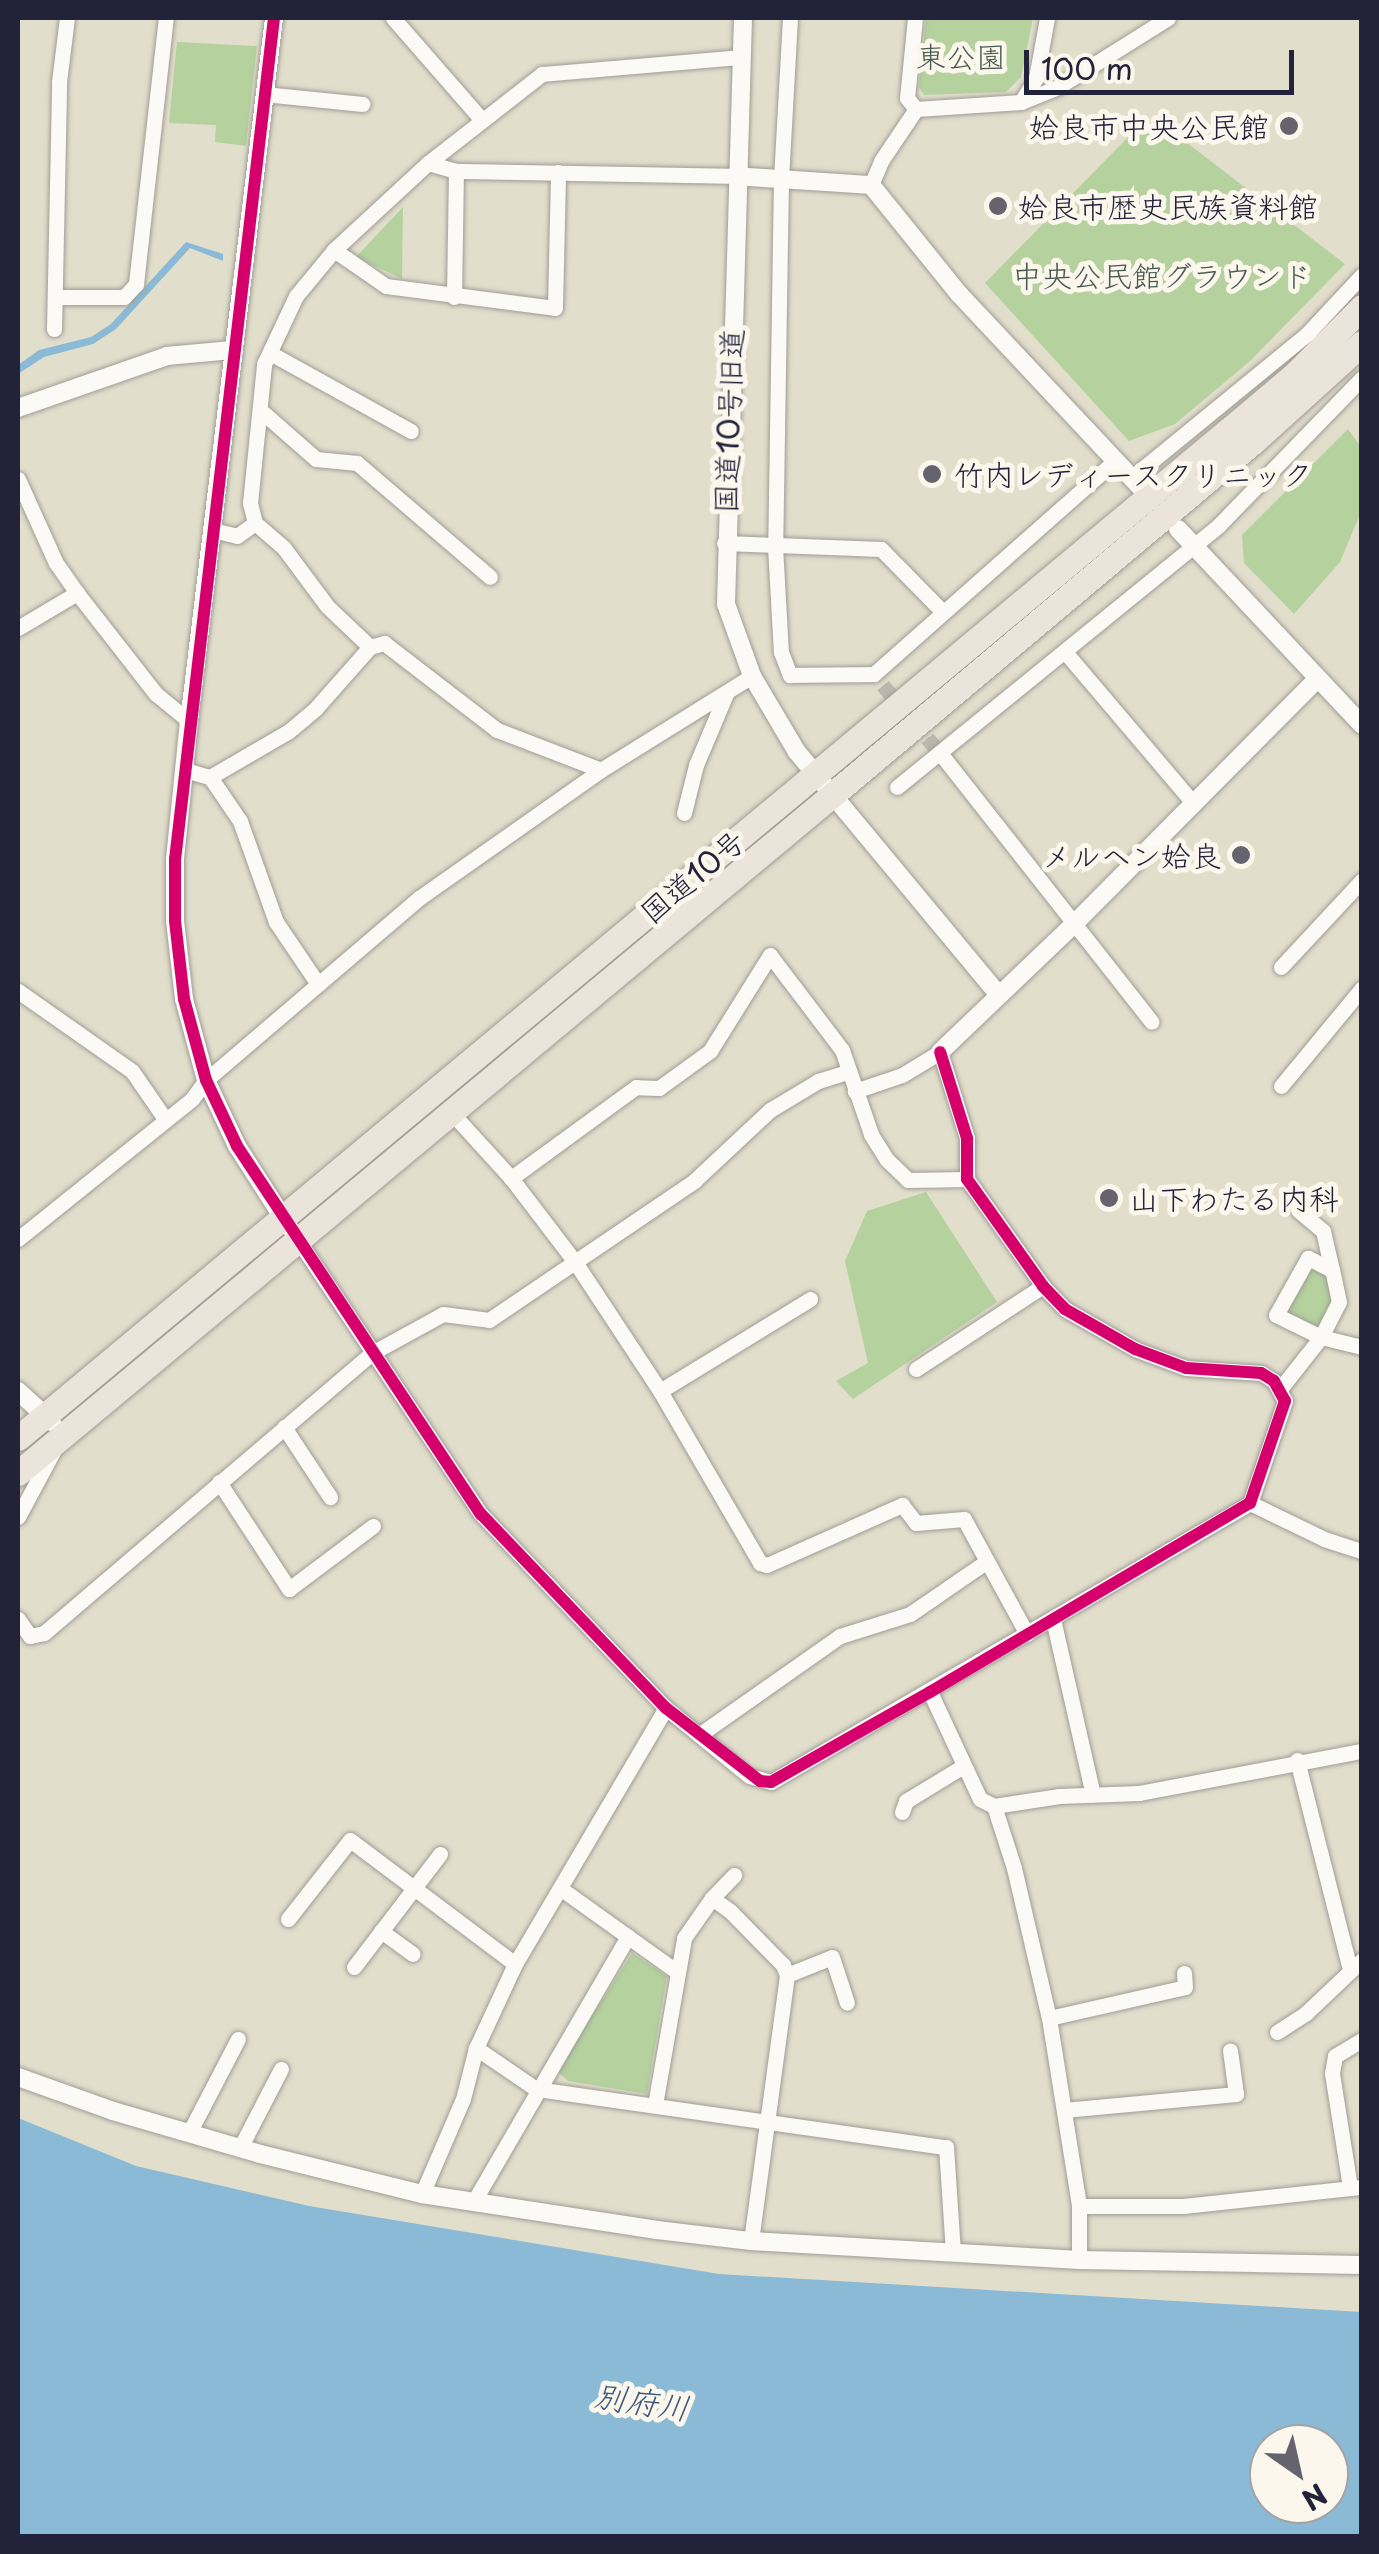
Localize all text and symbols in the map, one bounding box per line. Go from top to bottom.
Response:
scale bar [1029,30,1299,92]
park label: 東公園 [916,38,1006,74]
text: 100 m [1041,45,1133,90]
place label: 姶良市中央公民館 [1029,108,1269,144]
marker: 姶良市中央公民館 [1278,115,1300,137]
place label: 姶良市歴史民族資料館 [1018,188,1318,224]
marker: 姶良市歴史民族資料館 [987,195,1009,217]
park label: 中央公民館グラウンド [1012,257,1312,293]
street label: 国道10号旧道 [707,328,749,514]
place label: 竹内レディースクリニック [954,456,1314,492]
marker: 竹内レディースクリニック [919,461,945,487]
street label: 国道10号 [632,822,752,930]
place label: メルヘン姶良 [1041,837,1221,873]
marker: メルヘン姶良 [1230,844,1252,866]
place label: 山下わたる内科 [1129,1180,1339,1216]
marker: 山下わたる内科 [1098,1187,1120,1209]
water label: 別府川 [592,2375,692,2427]
north arrow [1249,2424,1349,2524]
text: N [1294,2474,1336,2522]

